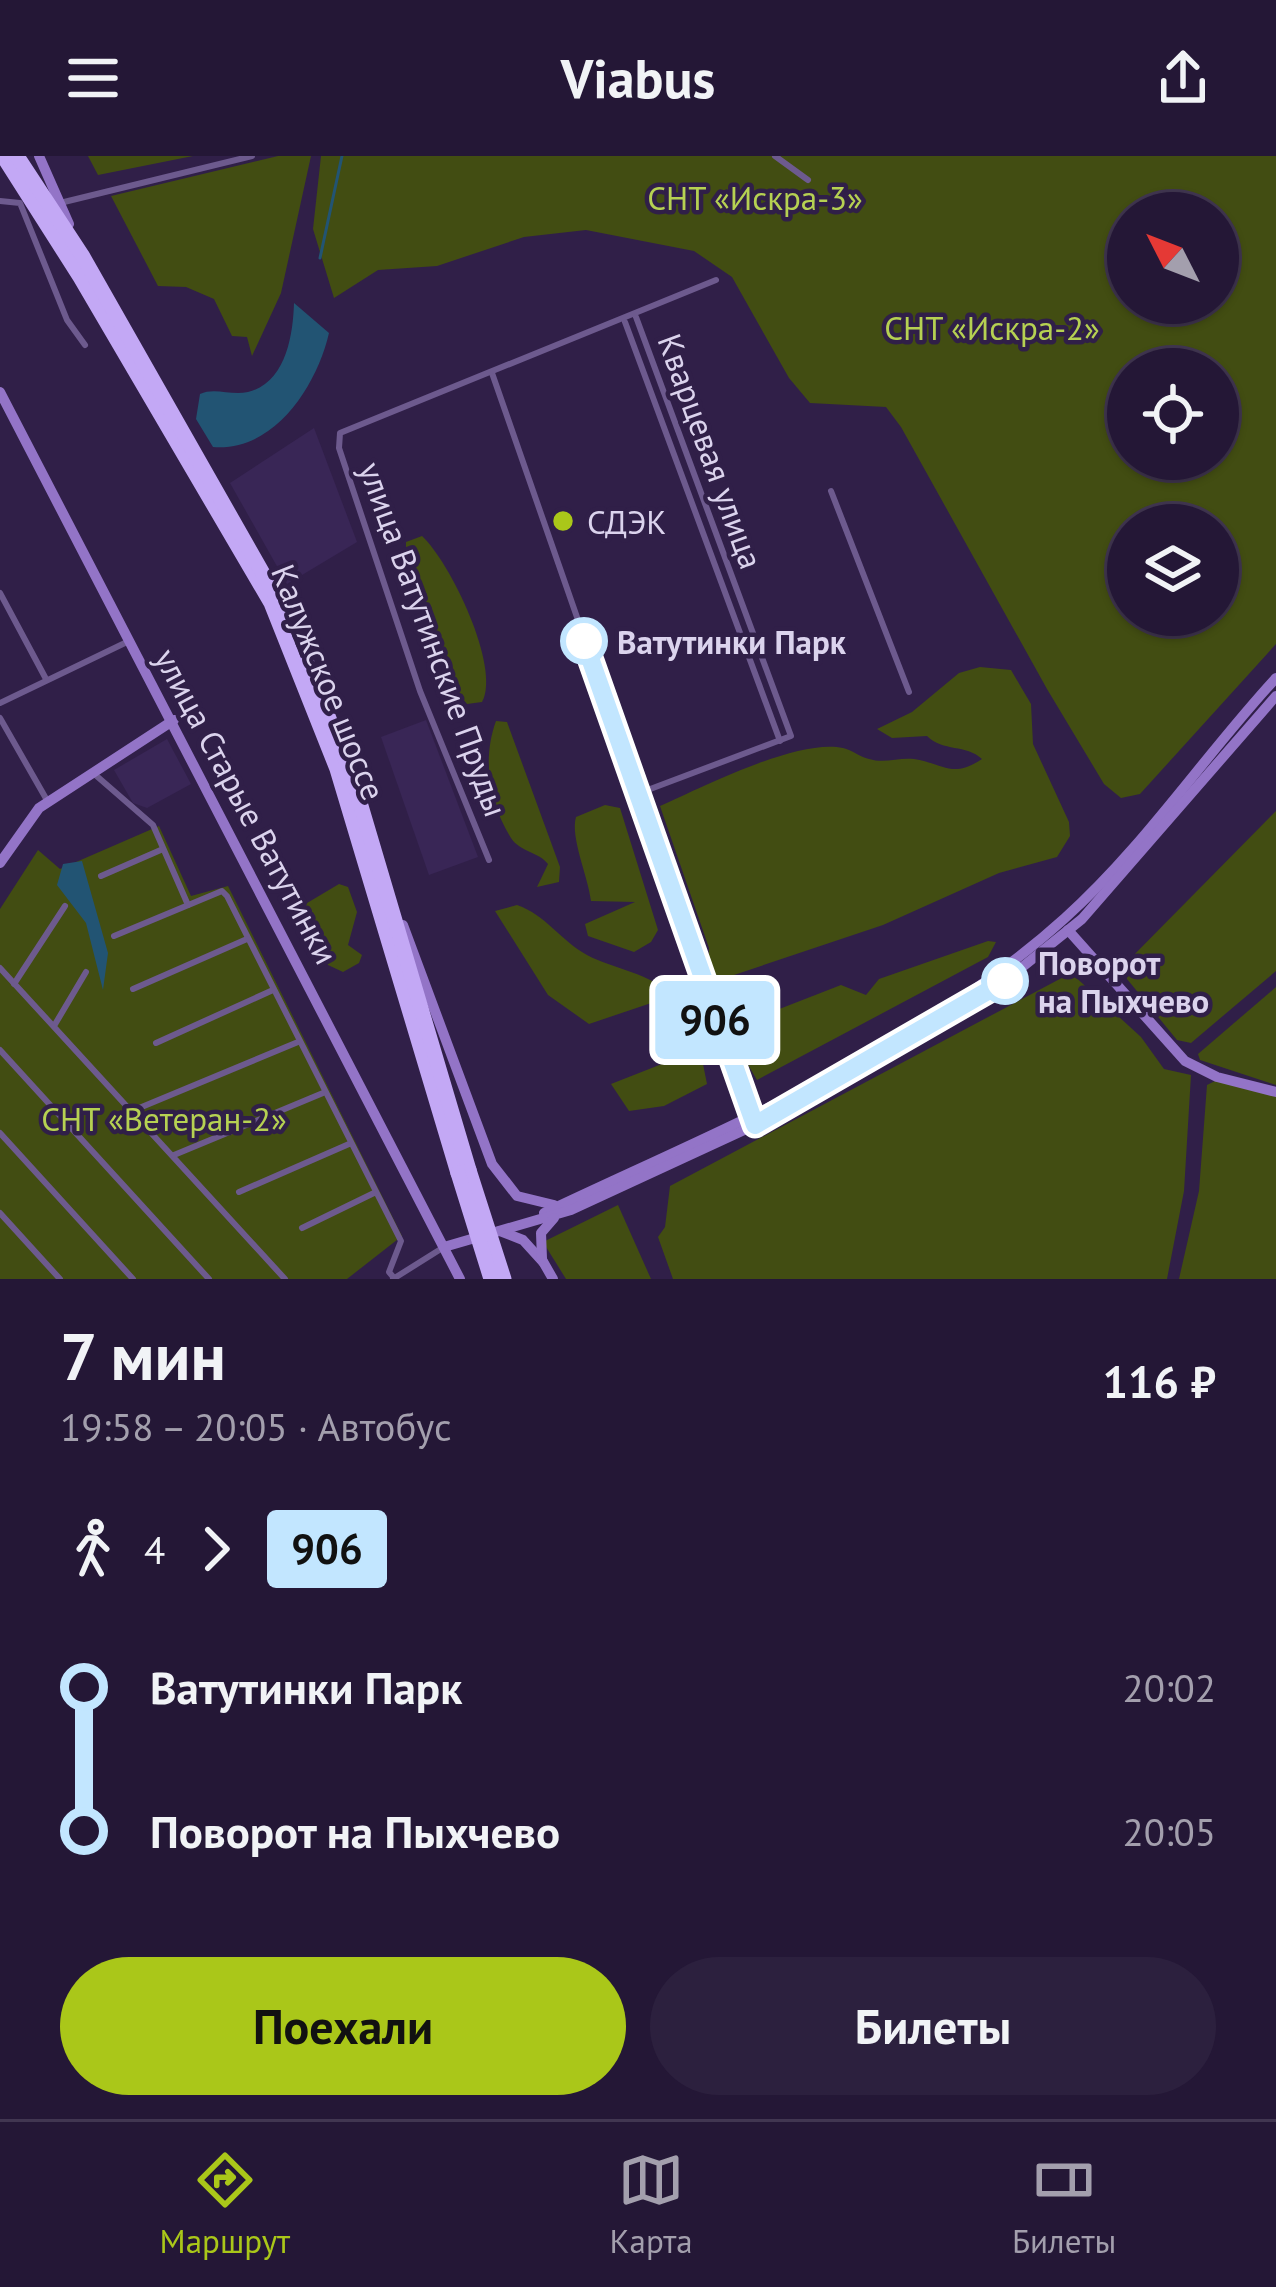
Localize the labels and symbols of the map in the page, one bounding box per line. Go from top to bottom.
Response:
park label: СНТ «Искра-3» [647,176,863,219]
north arrow [1107,192,1239,324]
park label: СНТ «Искра-2» [884,306,1100,349]
street label: Кварцевая улица [649,328,773,574]
street label: улица Ватутинские Пруды [350,456,518,822]
place label: СДЭК [587,500,666,543]
marker: СДЭК [550,508,576,534]
street label: Калужское шоссе [262,558,396,806]
marker: Ватутинки Парк [562,619,606,663]
place label: Ватутинки Парк [617,620,847,663]
street label: улица Старые Ватутинки [146,641,348,971]
place label: Поворот на Пыхчево [1038,941,1209,1022]
marker: Поворот на Пыхчево [983,959,1027,1003]
line badge: 906 [646,981,784,1059]
park label: СНТ «Ветеран-2» [41,1097,287,1140]

